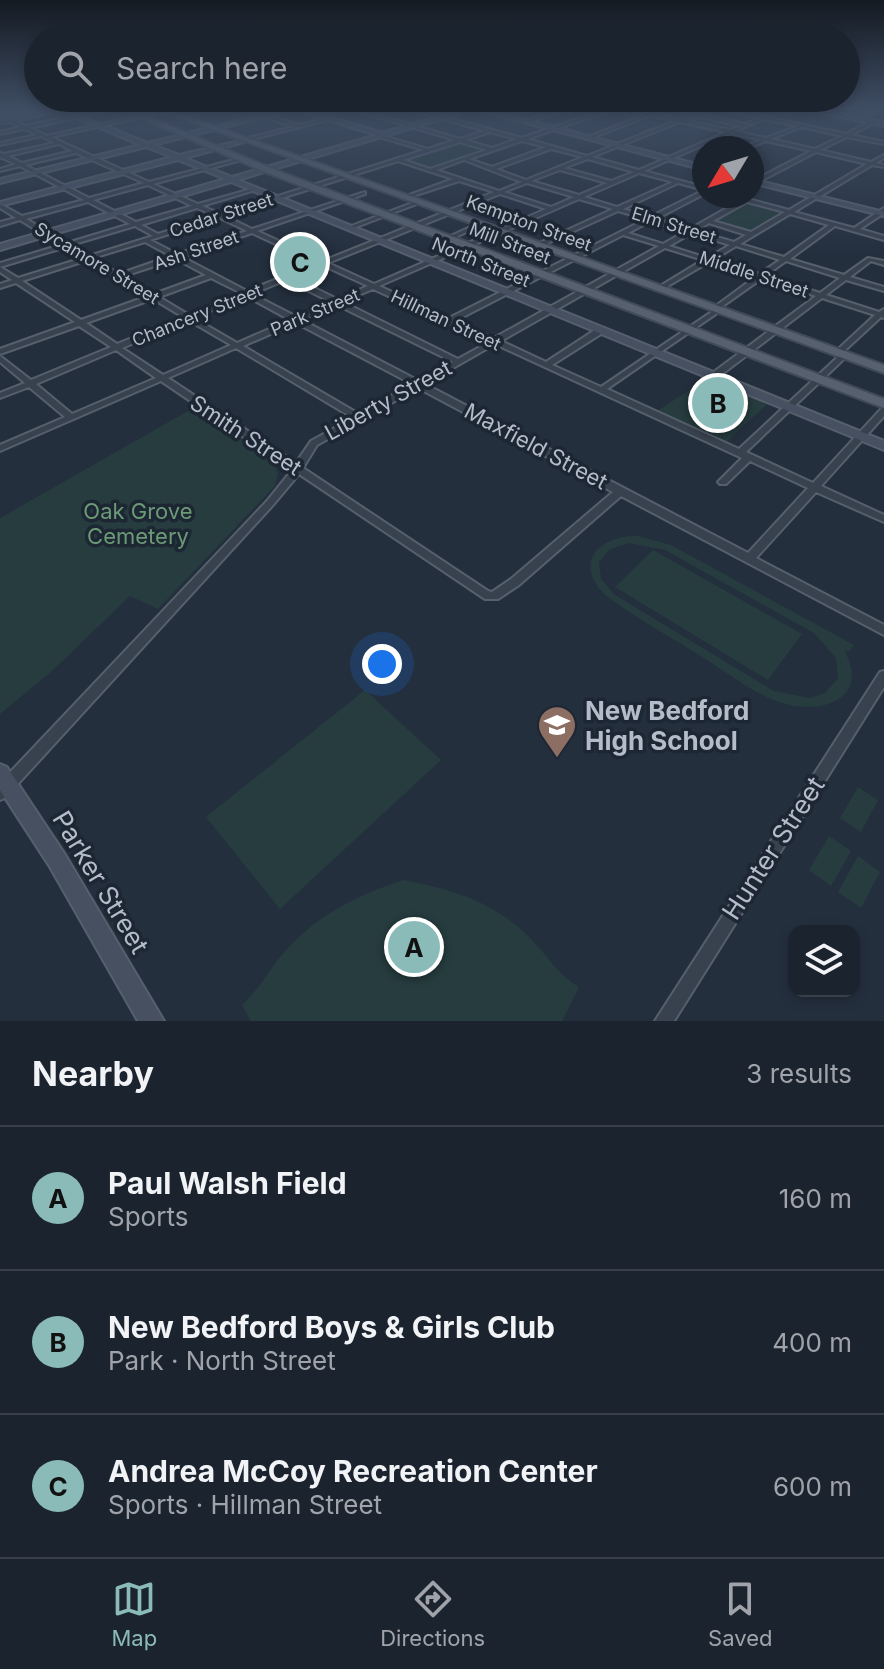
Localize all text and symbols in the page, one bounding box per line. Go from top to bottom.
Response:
search box [24,24,860,112]
icon: search [52,46,96,90]
text: Search here [116,50,288,86]
north arrow [692,136,764,208]
street label: Cedar Street [167,188,275,242]
street label: Kempton Street [464,191,595,255]
street label: Elm Street [629,202,719,248]
street label: Sycamore Street [31,218,163,308]
street label: Mill Street [466,218,554,268]
street label: Ash Street [151,226,241,274]
pin: C [274,232,326,292]
street label: North Street [429,233,533,291]
street label: Middle Street [697,246,811,302]
street label: Chancery Street [129,279,265,351]
street label: Park Street [267,284,363,340]
street label: Hillman Street [388,285,504,355]
street label: Liberty Street [320,354,456,446]
pin: B [692,373,744,433]
street label: Smith Street [186,389,306,481]
street label: Maxfield Street [460,397,612,495]
park label: Oak Grove Cemetery [83,498,193,549]
your location [362,644,402,684]
place label: New Bedford High School [585,695,749,756]
school or university icon: New Bedford High School [536,704,578,759]
street label: Hunter Street [715,771,831,925]
street label: Parker Street [46,805,156,959]
pin: A [388,917,440,977]
map controls [788,925,860,997]
button: layers [788,925,860,997]
text: Nearby [32,1053,154,1094]
text: 3 results [746,1058,852,1089]
text: Paul Walsh Field [108,1165,347,1201]
text: A [48,1183,68,1214]
text: 160 m [779,1183,852,1214]
text: Sports [108,1201,188,1232]
text: New Bedford Boys & Girls Club [108,1309,555,1345]
text: B [49,1327,67,1358]
text: 400 m [772,1327,852,1358]
text: Park · North Street [108,1345,336,1376]
text: Andrea McCoy Recreation Center [108,1453,598,1489]
text: C [48,1471,68,1502]
text: 600 m [773,1471,852,1502]
text: Sports · Hillman Street [108,1489,382,1520]
tab: Map [112,1577,157,1651]
tab: Directions [380,1577,485,1651]
tab: Saved [708,1577,772,1651]

